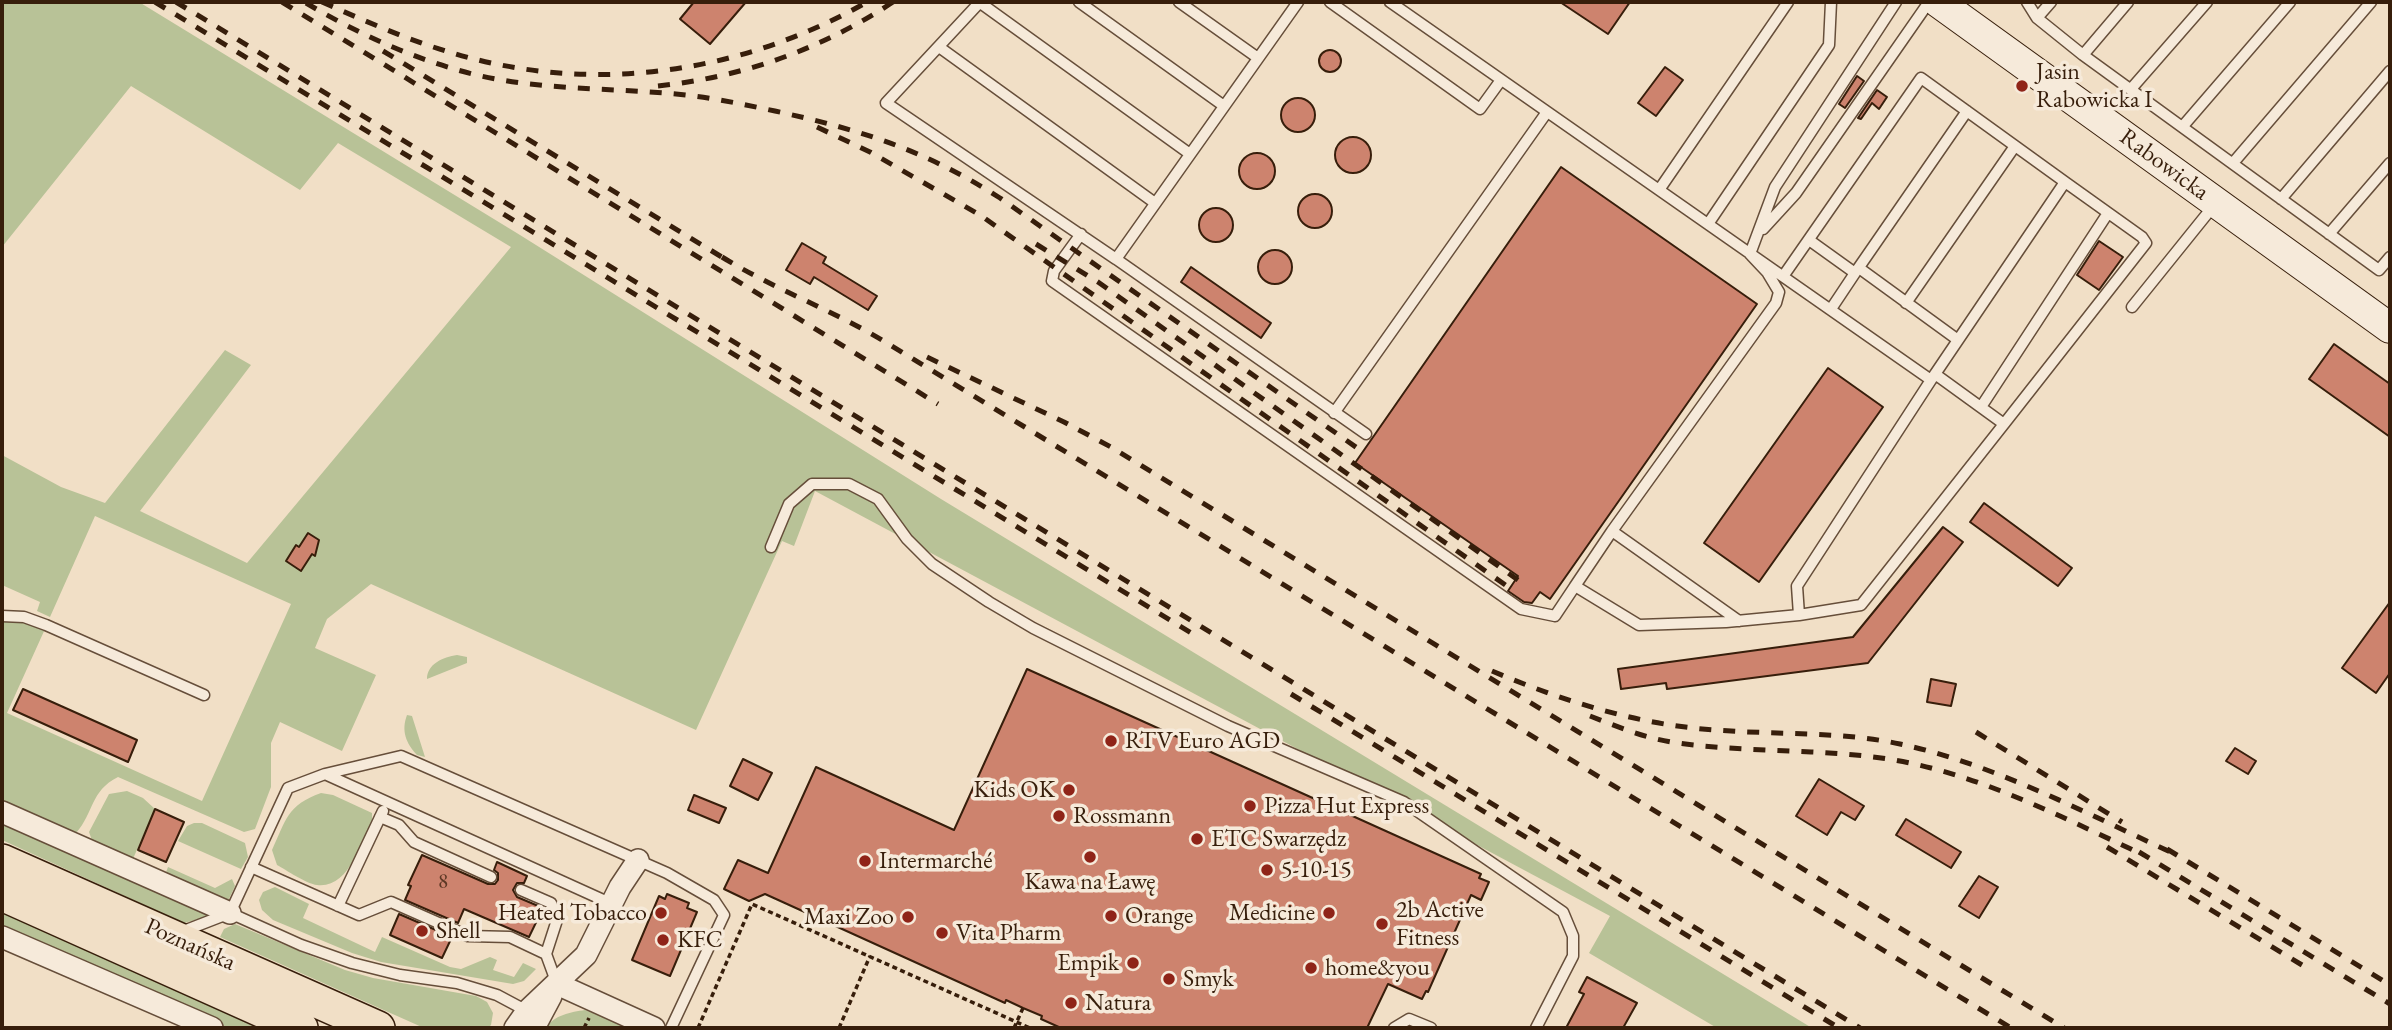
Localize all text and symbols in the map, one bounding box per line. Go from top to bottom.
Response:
place label: Jasin Rabowicka I [2036,58,2152,114]
marker: Jasin Rabowicka I [2014,78,2030,94]
street label: Rabowicka [2114,123,2214,207]
place label: RTV Euro AGD [1125,727,1280,755]
marker: RTV Euro AGD [1103,733,1119,749]
place label: Kids OK [973,776,1055,804]
marker: Kids OK [1061,782,1077,798]
place label: Pizza Hut Express [1264,792,1429,820]
marker: Pizza Hut Express [1242,798,1258,814]
place label: Rossmann [1073,802,1171,830]
marker: Rossmann [1051,808,1067,824]
place label: ETC Swarzędz [1211,825,1346,853]
marker: ETC Swarzędz [1189,831,1205,847]
place label: Intermarché [879,847,992,875]
marker: Kawa na Ławę [1082,849,1098,865]
marker: Intermarché [857,853,873,869]
place label: 5-10-15 [1281,856,1352,884]
marker: 5-10-15 [1259,862,1275,878]
place label: Kawa na Ławę [1024,868,1156,896]
house number: 8 [438,869,448,895]
place label: 2b Active Fitness [1396,896,1484,952]
place label: Heated Tobacco [498,899,647,927]
place label: Medicine [1229,899,1315,927]
place label: Orange [1125,902,1193,930]
place label: Maxi Zoo [804,903,894,931]
marker: Heated Tobacco [653,905,669,921]
marker: Medicine [1321,905,1337,921]
marker: Orange [1103,908,1119,924]
marker: Maxi Zoo [900,909,916,925]
street label: Poznańska [140,912,240,978]
marker: 2b Active Fitness [1374,916,1390,932]
place label: Shell [436,917,480,945]
place label: Vita Pharm [956,919,1061,947]
marker: Shell [414,923,430,939]
marker: Vita Pharm [934,925,950,941]
place label: KFC [677,926,723,954]
marker: KFC [655,932,671,948]
place label: Empik [1057,949,1119,977]
place label: home&you [1325,954,1430,982]
marker: Empik [1125,955,1141,971]
marker: home&you [1303,960,1319,976]
place label: Smyk [1183,965,1234,993]
marker: Smyk [1161,971,1177,987]
place label: Natura [1085,989,1151,1017]
marker: Natura [1063,995,1079,1011]

